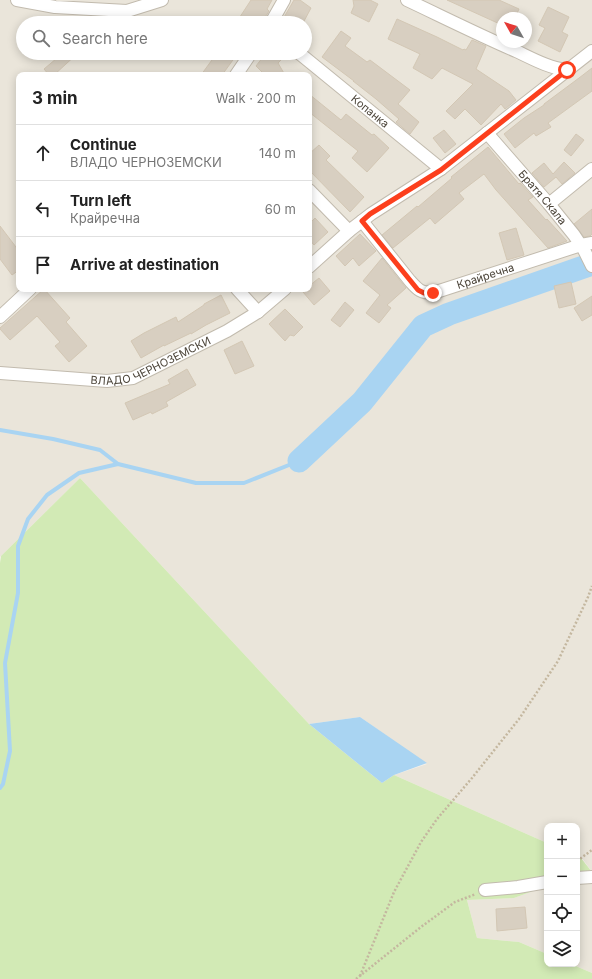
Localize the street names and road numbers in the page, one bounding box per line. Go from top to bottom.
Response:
street label: Копанка [348,92,392,131]
street label: Братя Скала [516,167,570,227]
street label: Крайречна [455,260,516,292]
street label: ВЛАДО ЧЕРНОЗЕМСКИ [90,333,213,388]

